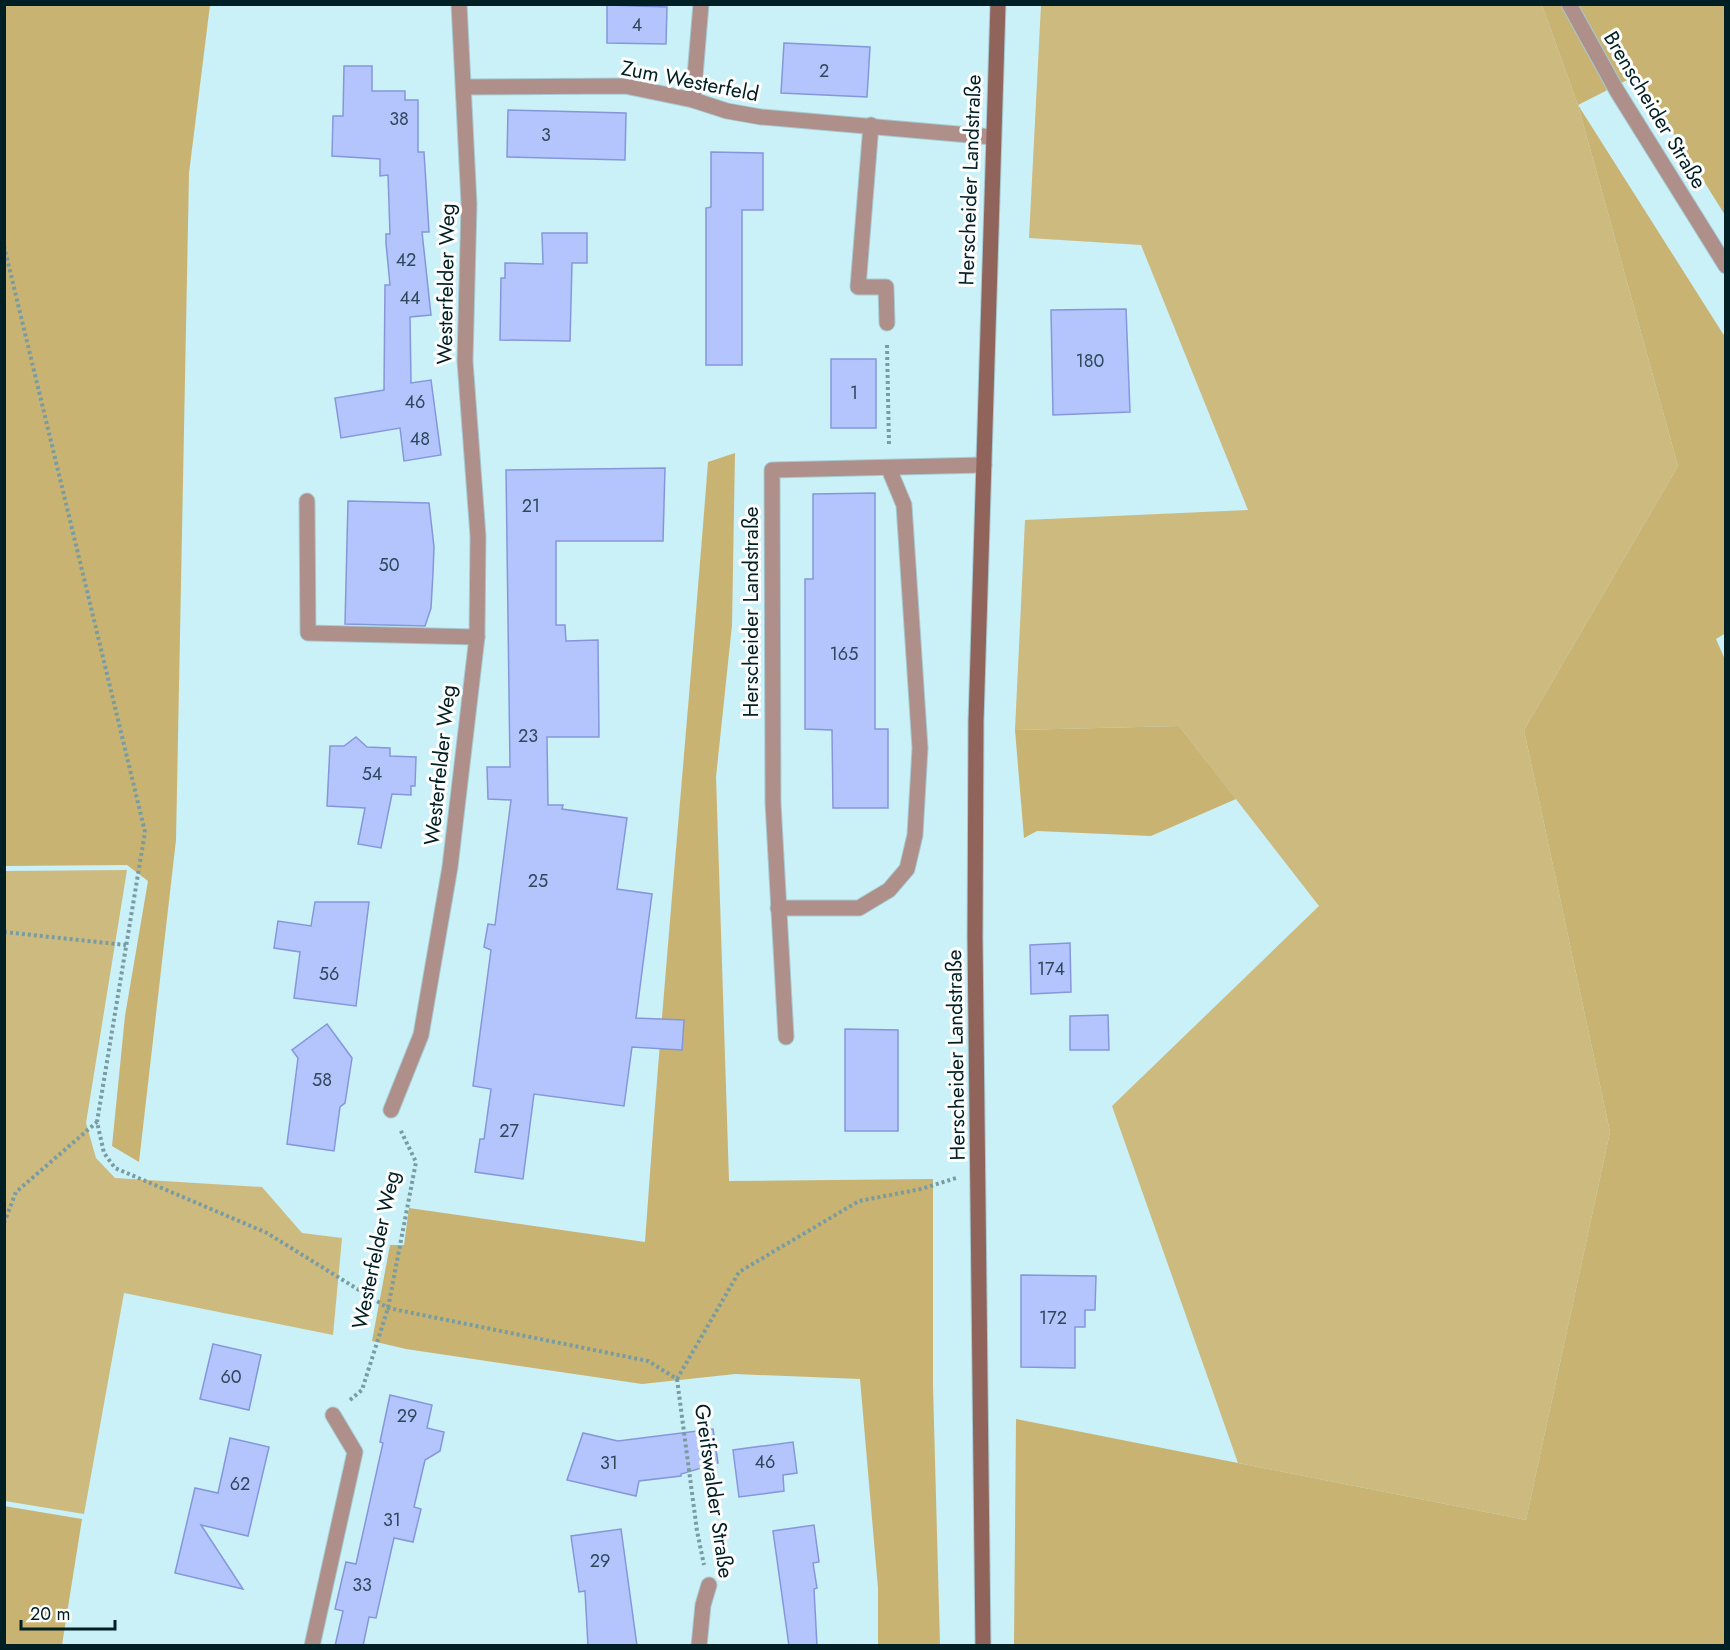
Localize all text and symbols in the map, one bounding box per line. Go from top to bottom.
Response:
house number: 4 [632,12,642,38]
street label: Brenscheider Straße [1596,26,1714,195]
street label: Zum Westerfeld [619,53,761,109]
house number: 2 [819,58,829,84]
street label: Herscheider Landstraße [951,74,989,286]
house number: 38 [389,106,409,132]
house number: 3 [541,122,551,148]
street label: Westerfelder Weg [430,203,462,365]
house number: 42 [396,247,416,273]
house number: 44 [400,285,421,311]
house number: 180 [1076,348,1105,374]
house number: 1 [850,380,858,406]
house number: 46 [405,389,425,415]
house number: 48 [410,426,430,452]
house number: 21 [522,493,540,519]
street label: Herscheider Landstraße [736,506,766,718]
house number: 50 [379,552,400,578]
house number: 165 [830,641,858,667]
street label: Westerfelder Weg [417,683,463,847]
house number: 23 [518,723,538,749]
house number: 54 [362,761,382,787]
house number: 25 [528,868,548,894]
street label: Herscheider Landstraße [939,949,973,1161]
house number: 174 [1037,956,1065,982]
house number: 56 [319,961,339,987]
house number: 58 [312,1067,332,1093]
house number: 27 [499,1118,519,1144]
street label: Westerfelder Weg [345,1168,407,1332]
house number: 172 [1039,1305,1067,1331]
house number: 60 [220,1364,242,1390]
street label: Greifswalder Straße [687,1402,741,1580]
house number: 29 [397,1403,417,1429]
house number: 46 [755,1449,775,1475]
house number: 31 [600,1450,618,1476]
house number: 62 [230,1471,250,1497]
house number: 31 [383,1507,401,1533]
house number: 29 [590,1548,610,1574]
house number: 33 [352,1572,372,1598]
scale bar [21,1593,116,1631]
text: 20 m [30,1601,70,1627]

